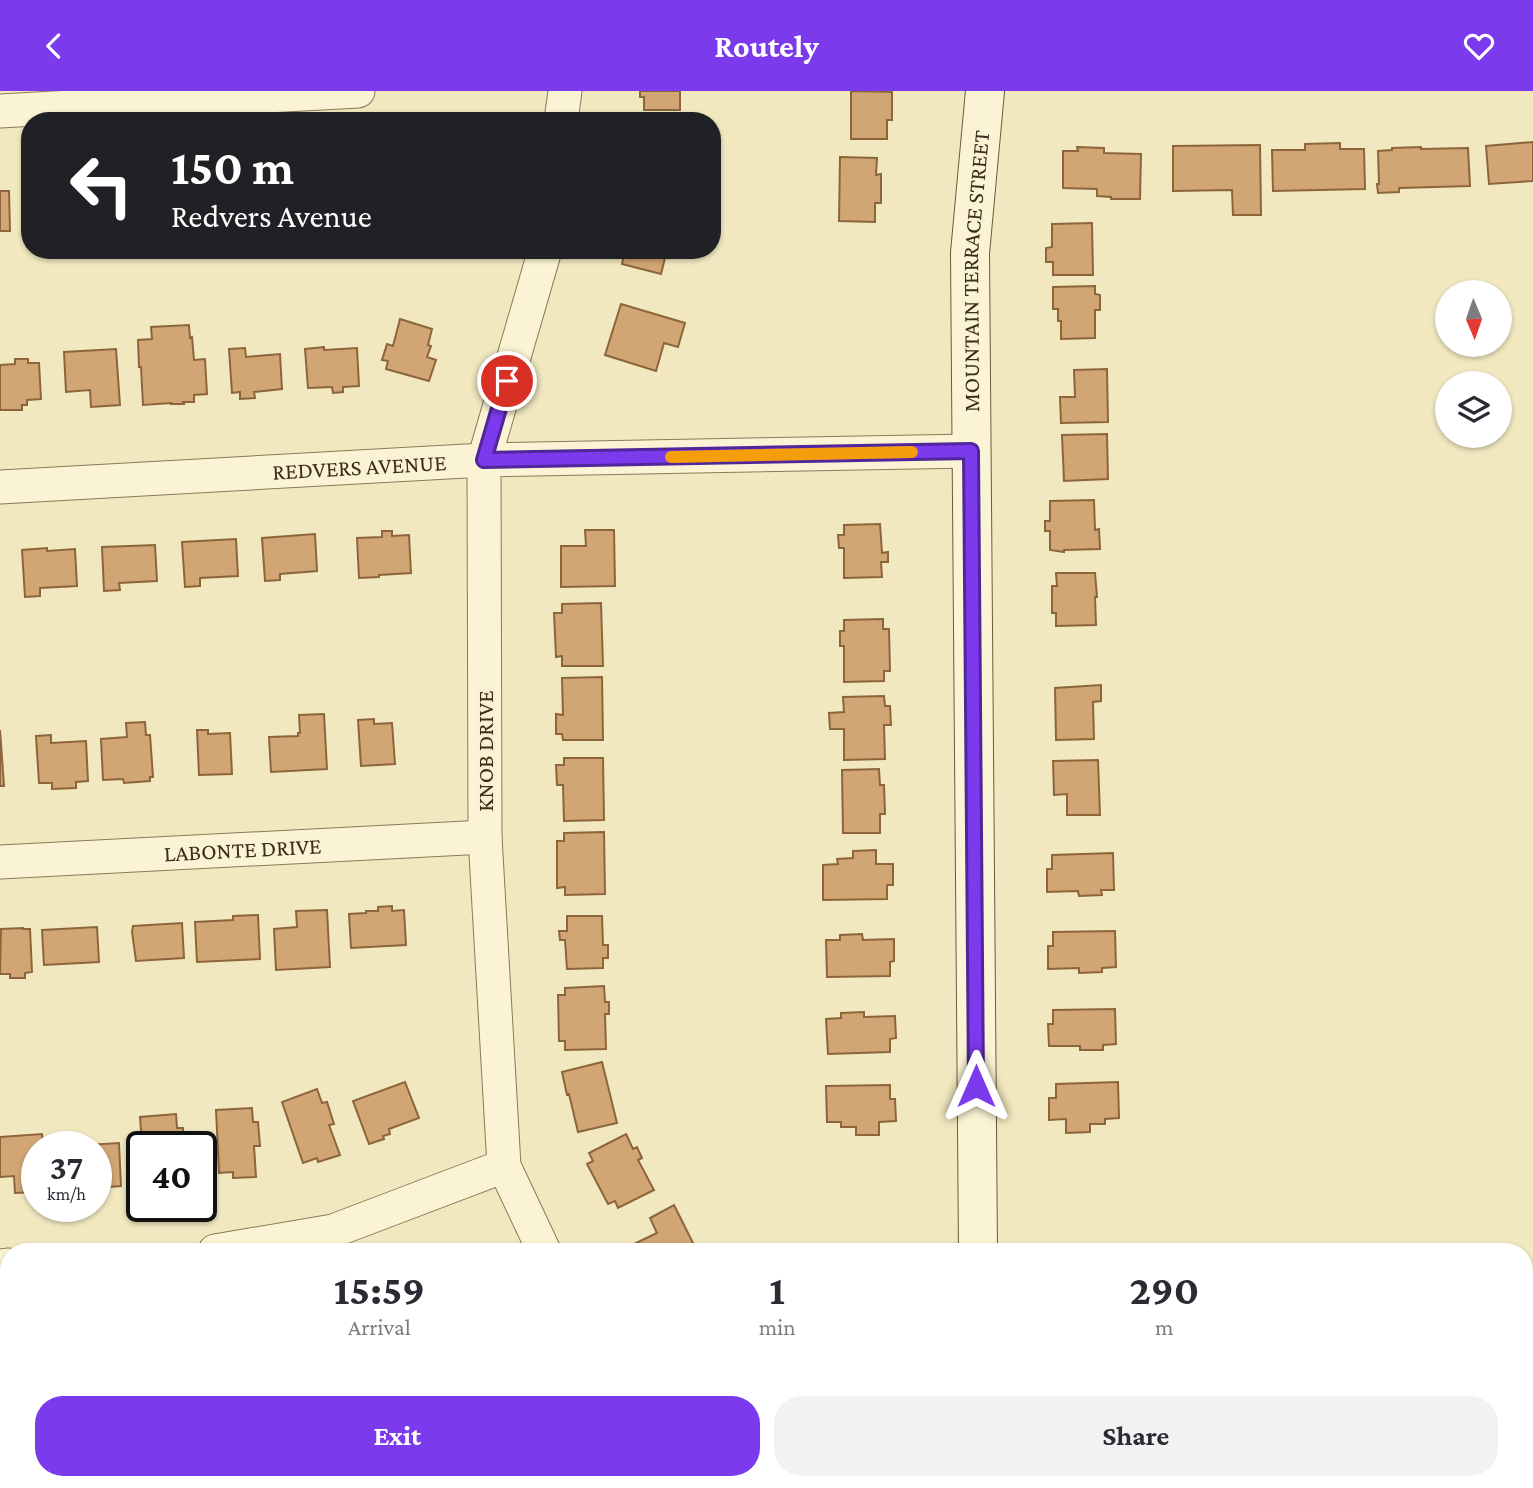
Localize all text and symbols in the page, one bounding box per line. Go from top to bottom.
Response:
icon: back [35,27,73,65]
icon: heart [1460,27,1498,65]
text: Routely [714,28,819,64]
street label: MOUNTAIN TERRACE STREET [957,129,994,412]
icon: left [56,140,147,231]
text: 150 m [171,140,294,195]
text: Redvers Avenue [171,198,372,234]
north arrow [1435,280,1512,357]
map controls [1435,280,1512,448]
pin [477,351,537,411]
icon: arrive [488,362,526,400]
button: layers [1435,371,1512,448]
street label: REDVERS AVENUE [272,449,447,485]
street label: KNOB DRIVE [472,690,498,812]
street label: LABONTE DRIVE [163,832,322,867]
position arrow [939,1049,1013,1123]
speed limit sign: 40 [126,1131,217,1222]
text: 37 [50,1148,83,1187]
text: km/h [47,1184,86,1204]
text: 15:59 [334,1266,425,1313]
text: 1 [769,1266,785,1313]
text: 290 [1129,1266,1199,1313]
text: Arrival [348,1314,411,1340]
text: min [759,1314,796,1340]
text: m [1155,1314,1174,1340]
button: Exit [35,1396,760,1476]
button: Share [774,1396,1498,1476]

